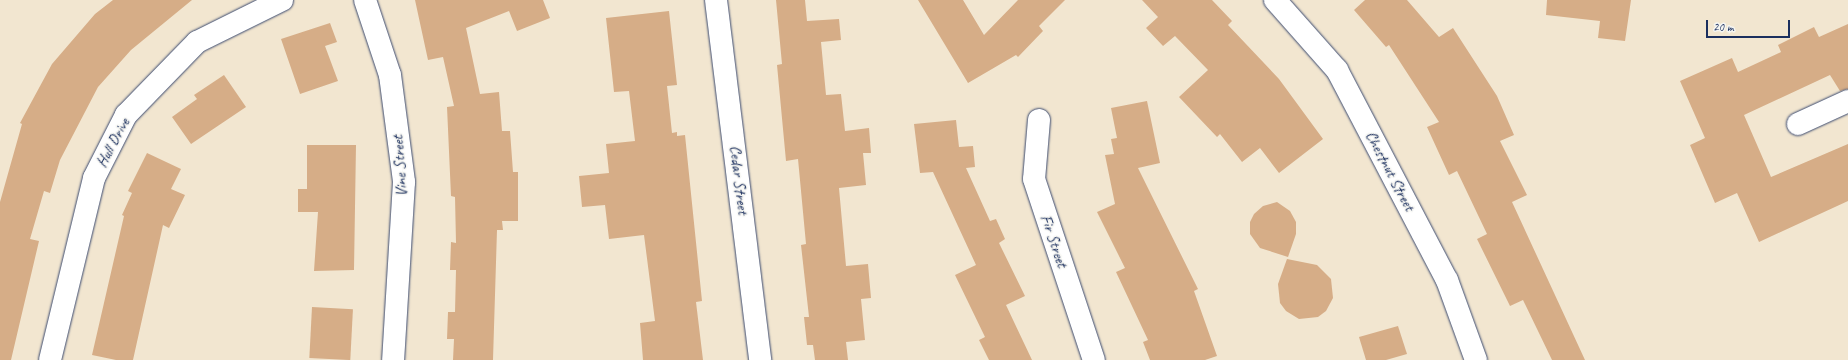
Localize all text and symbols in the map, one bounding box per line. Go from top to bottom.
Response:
scale bar [1708,12,1792,38]
text: 20 m [1713,19,1733,35]
street label: Hull Drive [92,115,134,171]
street label: Chestnut Street [1361,128,1419,214]
street label: Vine Street [388,134,412,198]
street label: Cedar Street [725,144,753,216]
street label: Fir Street [1036,212,1072,270]

